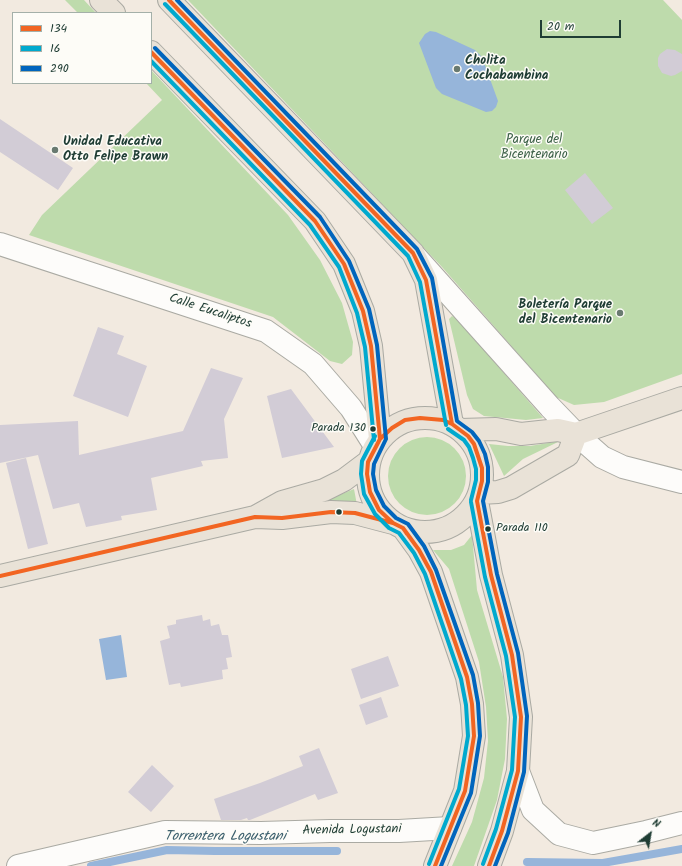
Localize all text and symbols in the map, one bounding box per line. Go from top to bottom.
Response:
legend [12,12,152,84]
scale bar [542,12,623,38]
text: 20 m [547,17,574,36]
text: 134 [50,19,67,38]
text: 16 [50,39,60,58]
place label: Cholita Cochabambina [465,54,548,85]
text: 290 [50,59,69,78]
marker: Cholita Cochabambina [452,64,462,74]
park label: Parque del Bicentenario [500,133,568,164]
place label: Unidad Educativa Otto Felipe Brawn [63,135,168,166]
marker: Unidad Educativa Otto Felipe Brawn [50,145,60,155]
street label: Calle Eucaliptos [167,291,253,333]
place label: Boletería Parque del Bicentenario [518,298,612,329]
marker: Boletería Parque del Bicentenario [615,308,625,318]
place label: Parada 130 [311,422,366,436]
marker: Parada 130 [368,424,378,434]
unlabelled marker [334,507,344,517]
place label: Parada 110 [496,522,548,536]
marker: Parada 110 [483,524,493,534]
north arrow [630,814,670,854]
text: N [649,814,664,833]
street label: Avenida Logustani [302,822,402,840]
water label: Torrentera Logustani [164,830,286,846]

